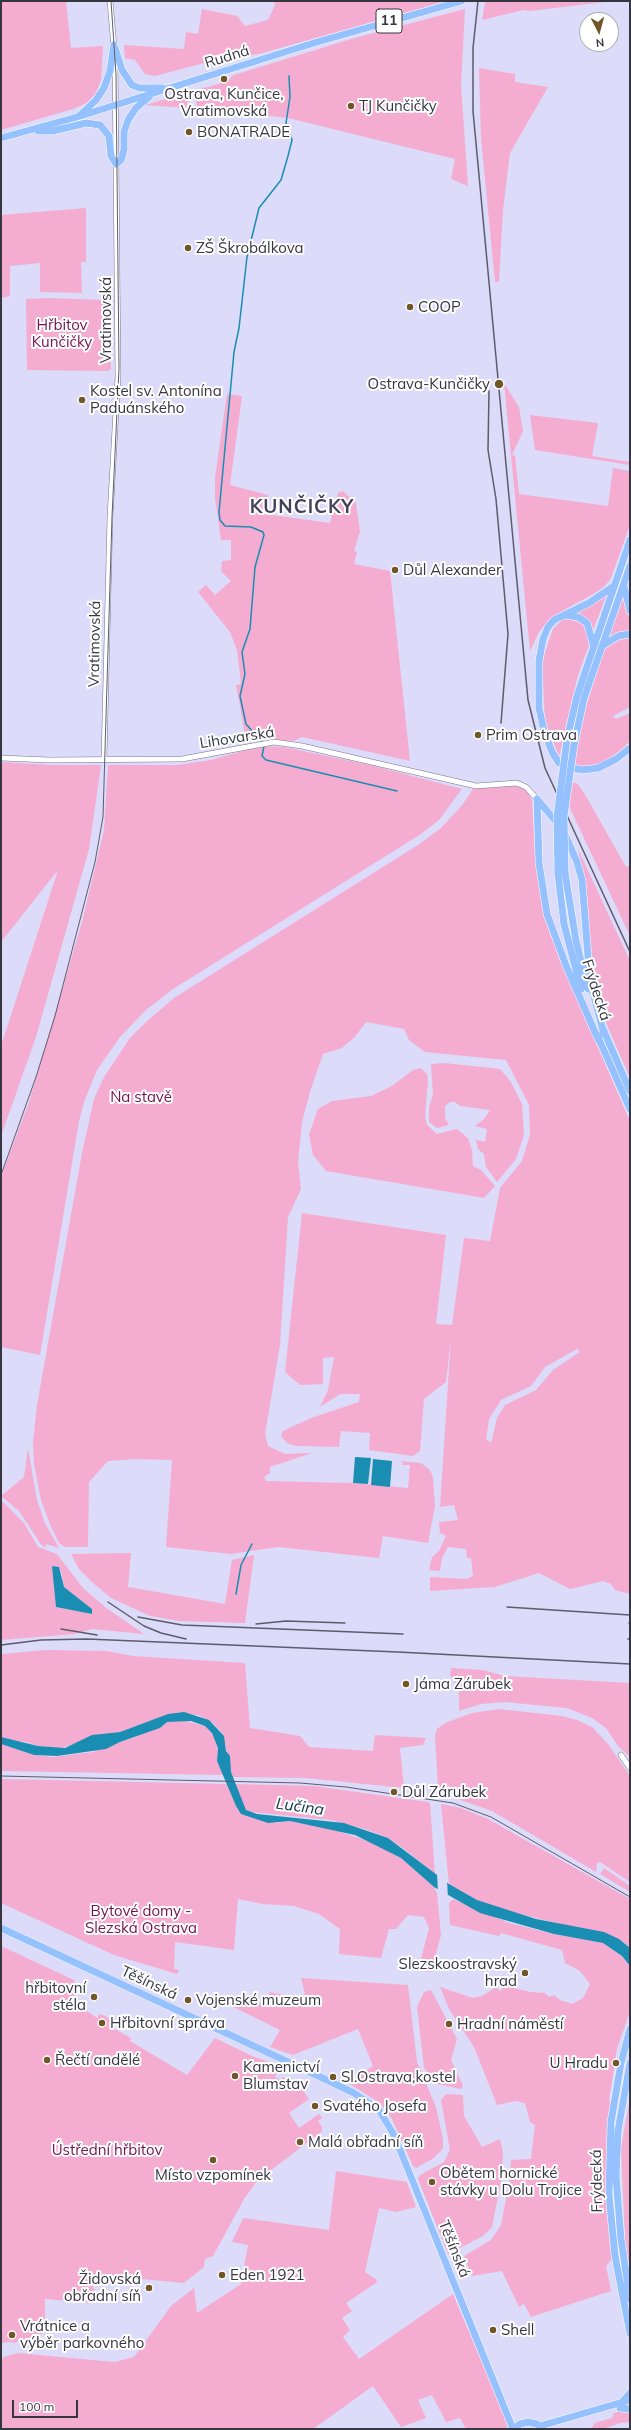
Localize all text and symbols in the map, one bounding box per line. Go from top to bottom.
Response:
road number: 11 [376,9,402,33]
north arrow [579,12,619,52]
text: N [595,36,605,50]
street label: Rudná [202,42,252,72]
marker: Ostrava, Kunčice, Vratimovská [219,74,229,84]
place label: Ostrava, Kunčice, Vratimovská [164,85,284,120]
place label: TJ Kunčičky [359,97,437,115]
marker: TJ Kunčičky [346,101,356,111]
place label: BONATRADE [197,123,290,141]
marker: BONATRADE [184,127,194,137]
place label: ZŠ Škrobálkova [196,239,303,257]
marker: ZŠ Škrobálkova [183,243,193,253]
street label: Vratimovská [97,277,115,363]
place label: COOP [418,298,461,316]
marker: COOP [405,302,415,312]
park label: Hřbitov Kunčičky [32,316,92,351]
place label: Ostrava-Kunčičky [368,375,490,393]
marker: Ostrava-Kunčičky [493,378,505,390]
place label: Kostel sv. Antonína Paduánského [90,382,222,417]
marker: Kostel sv. Antonína Paduánského [77,395,87,405]
district label: KUNČIČKY [250,496,354,518]
place label: Důl Alexander [403,561,501,579]
marker: Důl Alexander [390,565,400,575]
street label: Vratimovská [85,601,105,687]
street label: Lihovarská [198,723,276,753]
place label: Prim Ostrava [486,726,577,744]
marker: Prim Ostrava [473,730,483,740]
street label: Frýdecká [578,957,614,1023]
park label: Na stavě [110,1088,172,1106]
place label: Jáma Zárubek [414,1675,511,1693]
marker: Jáma Zárubek [401,1679,411,1689]
place label: Důl Zárubek [402,1783,486,1801]
marker: Důl Zárubek [389,1787,399,1797]
water label: Lučina [275,1794,325,1820]
park label: Bytové domy - Slezská Ostrava [85,1902,197,1937]
place label: Slezskoostravský hrad [399,1955,517,1990]
street label: Těšínská [118,1962,180,2004]
marker: Slezskoostravský hrad [520,1968,530,1978]
place label: hřbitovní stéla [25,1979,86,2014]
place label: Vojenské muzeum [196,1991,321,2009]
marker: hřbitovní stéla [89,1992,99,2002]
marker: Vojenské muzeum [183,1995,193,2005]
place label: Hřbitovní správa [110,2014,225,2032]
place label: Hradní náměstí [457,2015,563,2033]
marker: Hřbitovní správa [97,2018,107,2028]
marker: Hradní náměstí [444,2019,454,2029]
place label: Řečtí andělé [55,2051,140,2069]
place label: U Hradu [550,2054,608,2072]
marker: Řečtí andělé [42,2055,52,2065]
place label: Kamenictví Blumstav [243,2058,320,2093]
marker: U Hradu [611,2058,621,2068]
place label: Sl.Ostrava,kostel [341,2068,456,2086]
marker: Kamenictví Blumstav [230,2071,240,2081]
marker: Sl.Ostrava,kostel [328,2072,338,2082]
place label: Svatého Josefa [323,2097,427,2115]
marker: Svatého Josefa [310,2101,320,2111]
place label: Malá obřadní síň [308,2133,423,2151]
marker: Malá obřadní síň [295,2137,305,2147]
park label: Ústřední hřbitov [52,2141,162,2159]
street label: Frýdecká [587,2149,607,2213]
marker: Místo vzpomínek [208,2155,218,2165]
place label: Obětem hornické stávky u Dolu Trojice [440,2164,582,2199]
place label: Místo vzpomínek [155,2166,271,2184]
marker: Obětem hornické stávky u Dolu Trojice [427,2177,437,2187]
street label: Těšínská [434,2218,474,2280]
place label: Eden 1921 [230,2266,305,2284]
place label: Židovská obřadní síň [64,2270,141,2305]
marker: Eden 1921 [217,2270,227,2280]
marker: Židovská obřadní síň [144,2283,154,2293]
place label: Vrátnice a výběr parkovného [20,2317,144,2352]
place label: Shell [501,2321,534,2339]
marker: Shell [488,2325,498,2335]
marker: Vrátnice a výběr parkovného [7,2330,17,2340]
scale bar [14,2392,80,2418]
text: 100 m [19,2399,54,2414]

